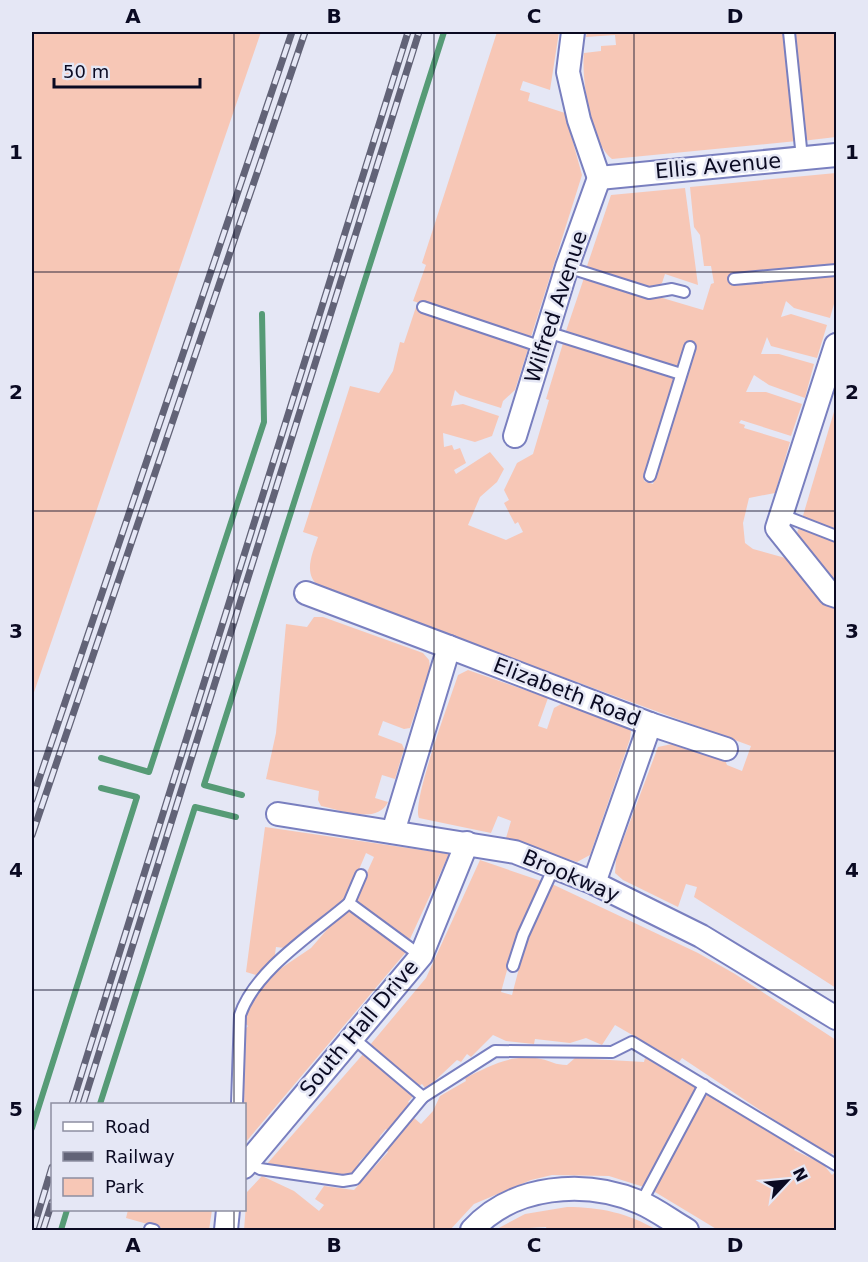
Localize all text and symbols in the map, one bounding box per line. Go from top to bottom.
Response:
text: A [125,4,141,28]
text: B [326,4,342,28]
text: C [527,4,541,28]
text: D [727,4,743,28]
scale bar [54,51,200,89]
text: 50 m [63,61,109,82]
text: 1 [9,140,23,164]
text: 1 [845,140,859,164]
street label: Ellis Avenue [654,149,782,183]
street label: Wilfred Avenue [520,228,592,386]
text: 2 [9,380,23,404]
text: 2 [845,380,859,404]
text: 3 [9,619,23,643]
text: 3 [845,619,859,643]
street label: Elizabeth Road [490,653,644,731]
street label: Brookway [519,845,623,907]
text: 4 [9,858,23,882]
text: 4 [845,858,859,882]
street label: South Hall Drive [295,955,423,1101]
text: 5 [9,1097,23,1121]
text: 5 [845,1097,859,1121]
legend [51,1103,246,1211]
text: Road [105,1116,150,1137]
text: Railway [105,1146,175,1167]
north arrow [757,1151,817,1211]
text: N [789,1164,812,1185]
text: Park [105,1176,144,1197]
text: A [125,1233,141,1257]
text: B [326,1233,342,1257]
text: C [527,1233,541,1257]
text: D [727,1233,743,1257]

